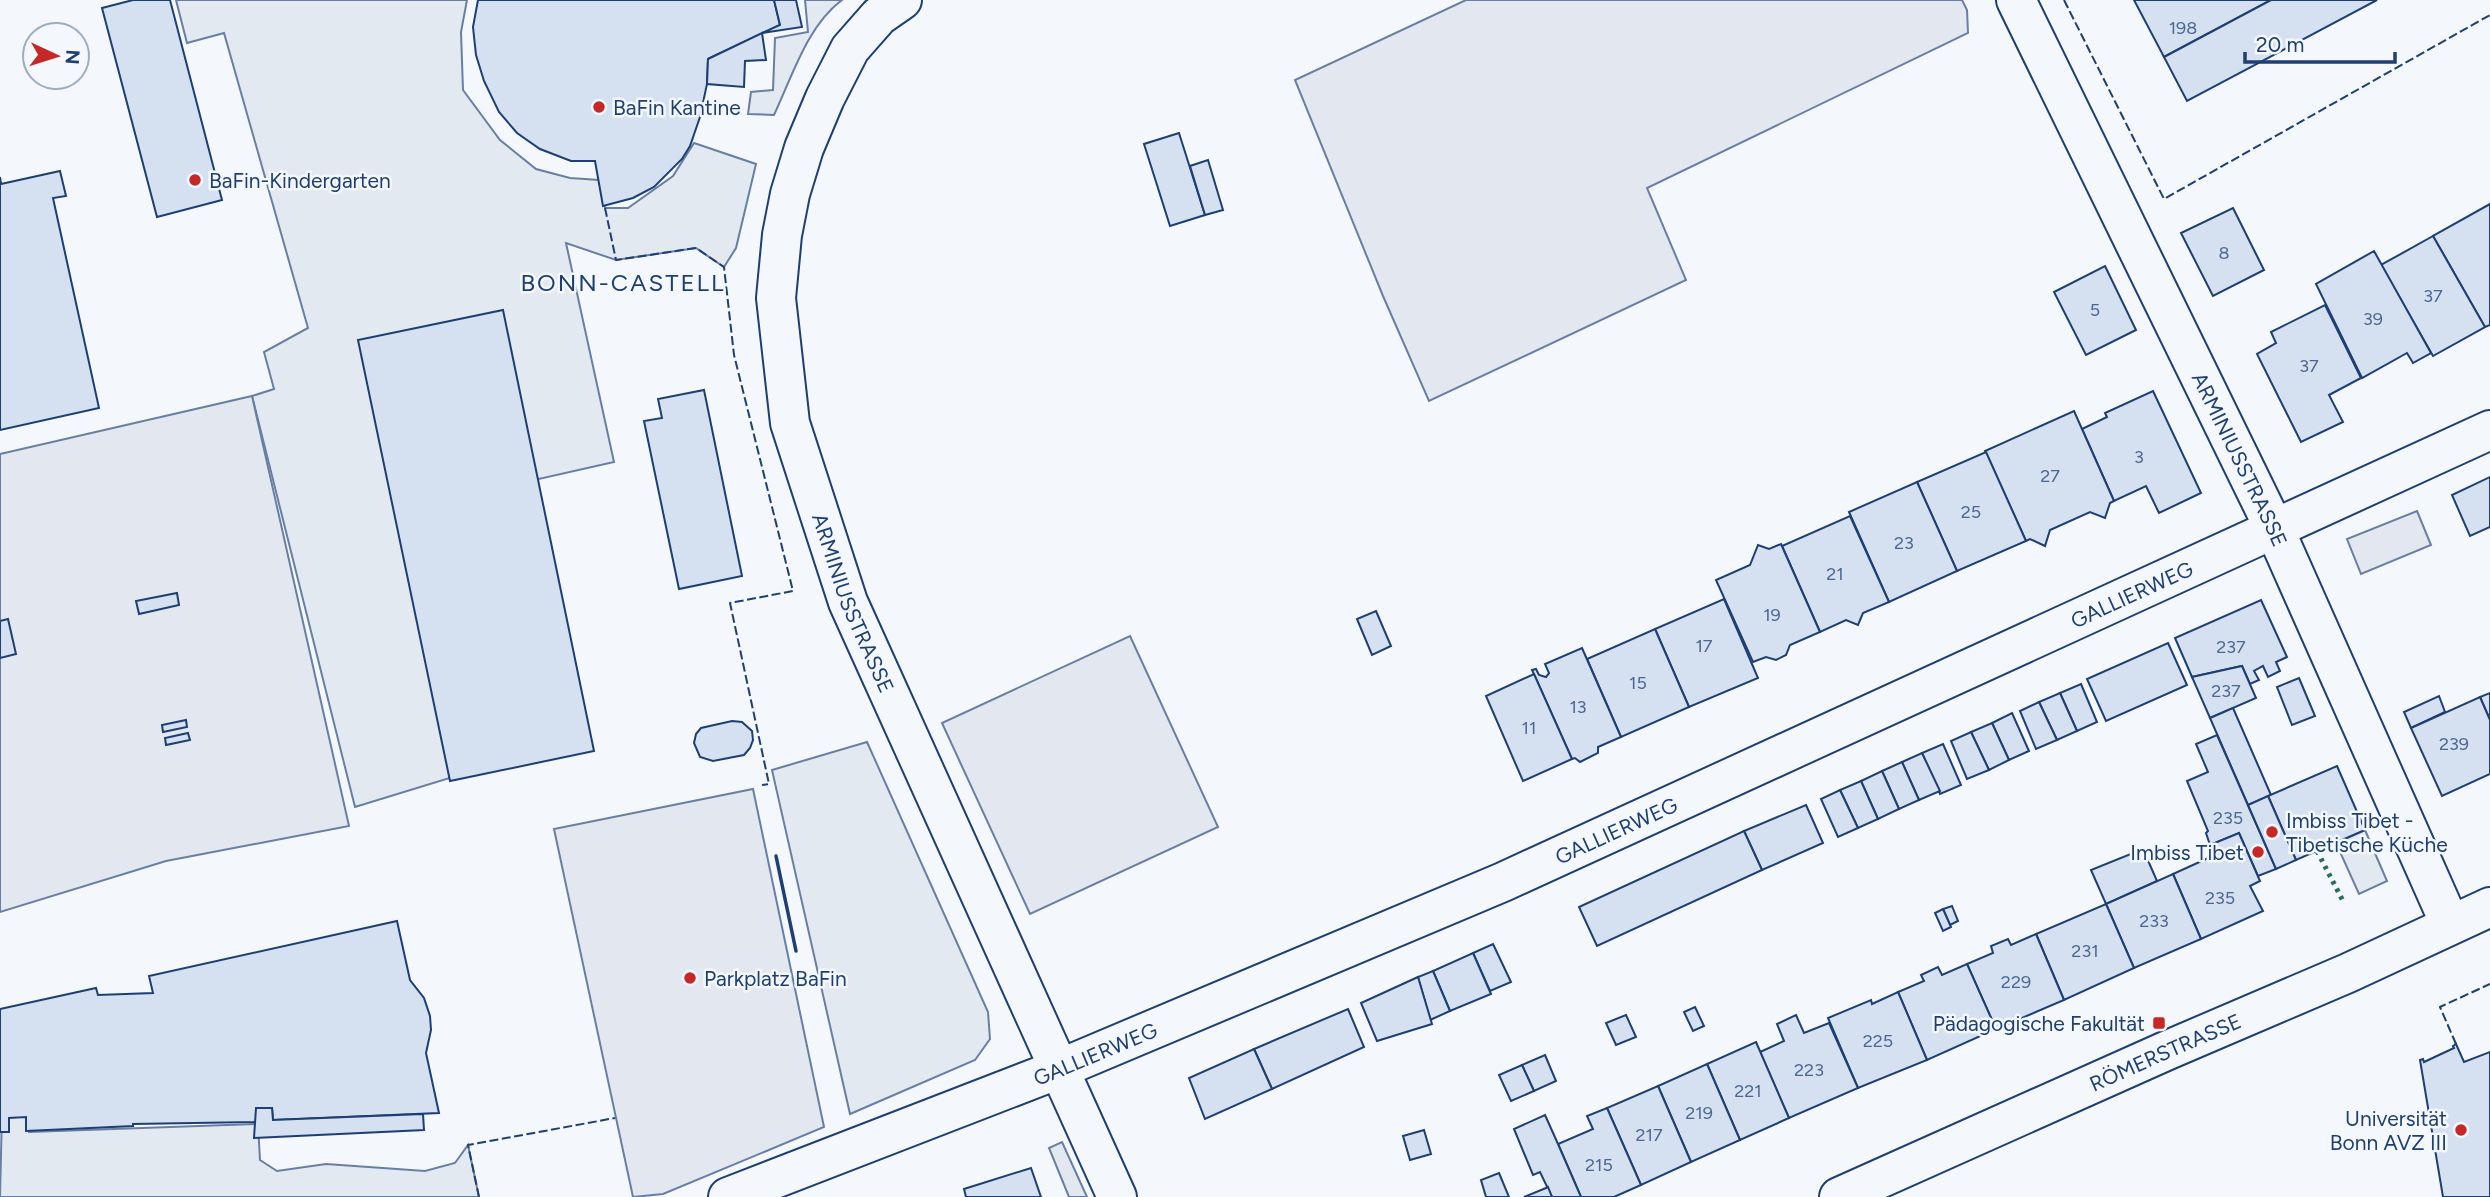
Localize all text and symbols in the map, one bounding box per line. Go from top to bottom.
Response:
house number: 198 [2169,17,2197,39]
north arrow [21,21,91,91]
scale bar [2245,21,2396,65]
text: 20 m [2256,32,2304,57]
text: N [60,49,84,65]
place label: BaFin Kantine [613,95,741,120]
marker: BaFin Kantine [591,99,607,115]
place label: BaFin-Kindergarten [209,168,391,193]
marker: BaFin-Kindergarten [187,172,203,188]
house number: 8 [2218,242,2230,264]
district label: BONN-CASTELL [520,268,726,297]
house number: 37 [2423,285,2443,307]
house number: 5 [2090,299,2100,321]
house number: 39 [2363,308,2383,330]
house number: 37 [2299,355,2319,377]
street label: ARMINIUSSTRASSE [2187,368,2293,550]
house number: 3 [2134,446,2144,468]
house number: 27 [2040,465,2060,487]
house number: 25 [1961,501,1981,523]
street label: ARMINIUSSTRASSE [808,510,900,697]
house number: 23 [1894,532,1914,554]
street label: GALLIERWEG [2066,555,2197,633]
house number: 21 [1826,563,1844,585]
house number: 19 [1763,604,1781,626]
house number: 17 [1695,635,1713,657]
house number: 237 [2216,636,2246,658]
house number: 15 [1629,672,1647,694]
house number: 237 [2211,680,2241,702]
house number: 13 [1569,696,1587,718]
house number: 11 [1522,717,1536,739]
house number: 239 [2439,733,2469,755]
street label: GALLIERWEG [1551,791,1681,869]
house number: 235 [2213,807,2243,829]
place label: Imbiss Tibet - Tibetische Küche [2286,808,2448,857]
marker: Imbiss Tibet - Tibetische Küche [2264,824,2280,840]
place label: Imbiss Tibet [2130,840,2244,865]
marker: Imbiss Tibet [2250,844,2266,860]
house number: 235 [2205,887,2235,909]
house number: 233 [2139,910,2169,932]
house number: 231 [2071,940,2099,962]
place label: Parkplatz BaFin [704,966,847,991]
marker: Parkplatz BaFin [682,970,698,986]
house number: 229 [2001,971,2031,993]
street label: RÖMERSTRASSE [2085,1008,2245,1096]
place label: Pädagogische Fakultät [1933,1011,2145,1036]
marker: Pädagogische Fakultät [2151,1015,2167,1031]
street label: GALLIERWEG [1030,1017,1161,1090]
house number: 225 [1863,1030,1893,1052]
house number: 223 [1794,1059,1824,1081]
house number: 221 [1734,1080,1762,1102]
house number: 219 [1685,1102,1713,1124]
place label: Universität Bonn AVZ III [2330,1106,2447,1155]
marker: Universität Bonn AVZ III [2453,1122,2469,1138]
house number: 217 [1635,1124,1663,1146]
house number: 215 [1585,1154,1613,1176]

